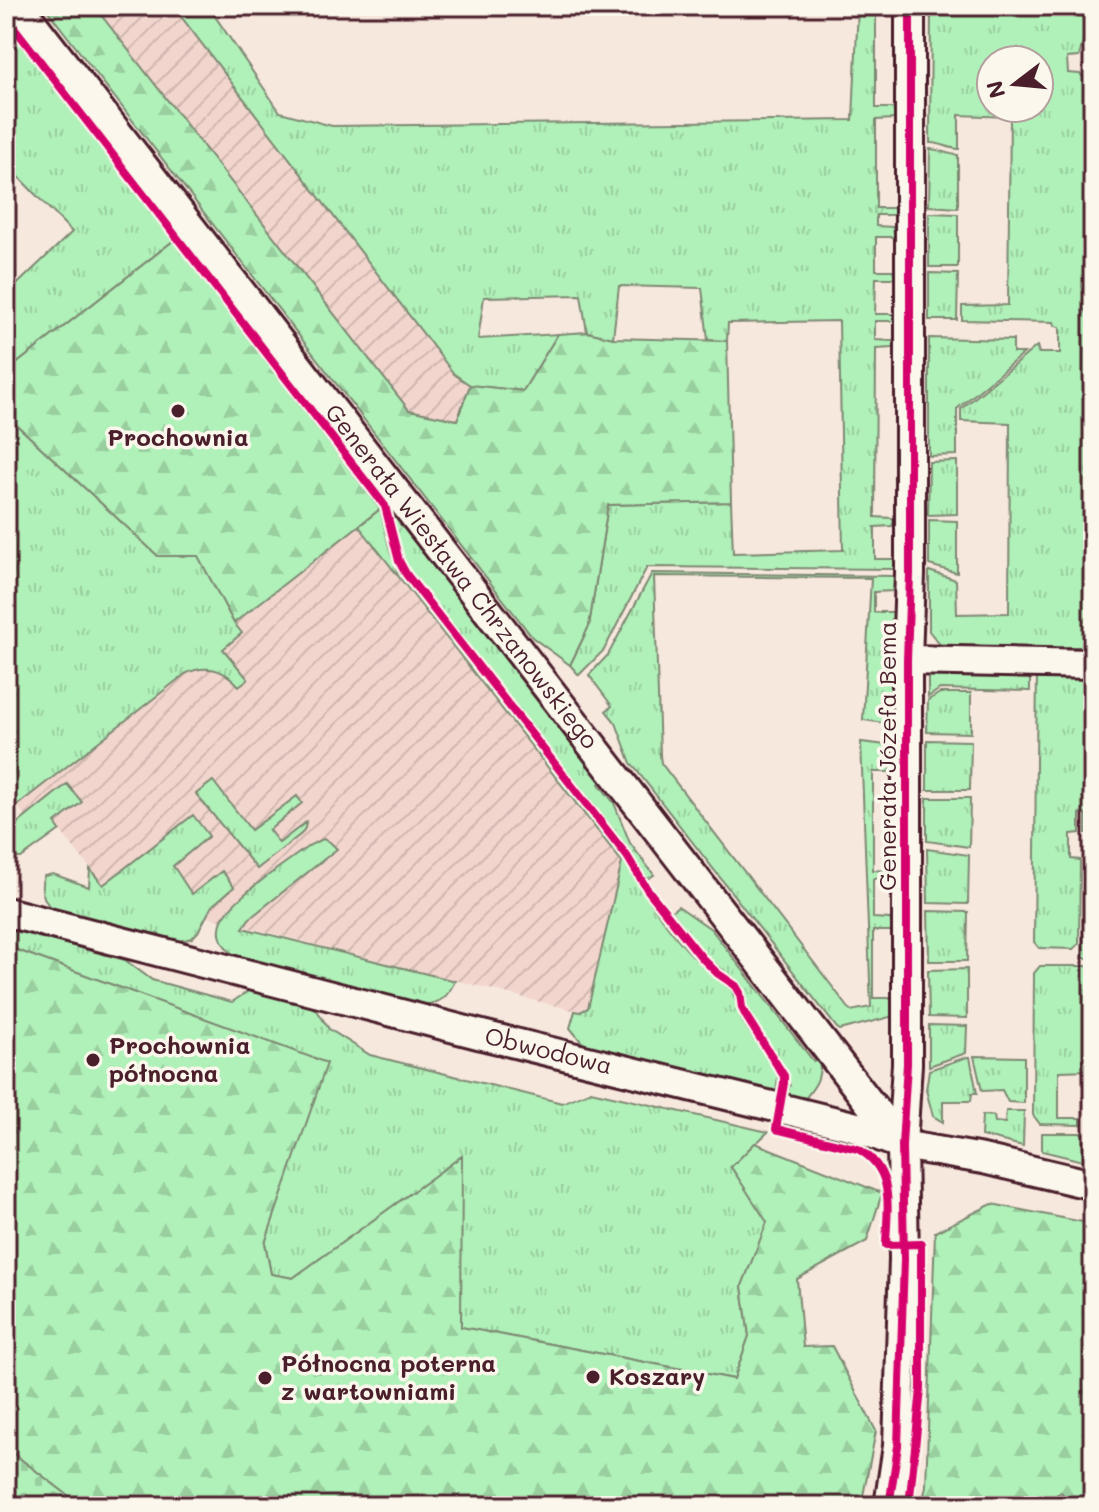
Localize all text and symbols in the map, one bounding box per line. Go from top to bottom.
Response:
north arrow [975,44,1055,124]
text: N [979,78,1012,102]
street label: Generała Wiesława Chrzanowskiego [319,397,606,755]
marker: Prochownia [169,402,187,420]
place label: Prochownia [107,421,249,452]
street label: Generała Józefa Bema [871,621,902,891]
street label: Obwodowa [482,1019,616,1080]
place label: Prochownia północna [109,1029,250,1088]
marker: Prochownia północna [84,1051,102,1069]
place label: Północna poterna z wartowniami [281,1347,496,1406]
place label: Koszary [609,1360,705,1391]
marker: Koszary [584,1368,602,1386]
marker: Północna poterna z wartowniami [256,1369,274,1387]

